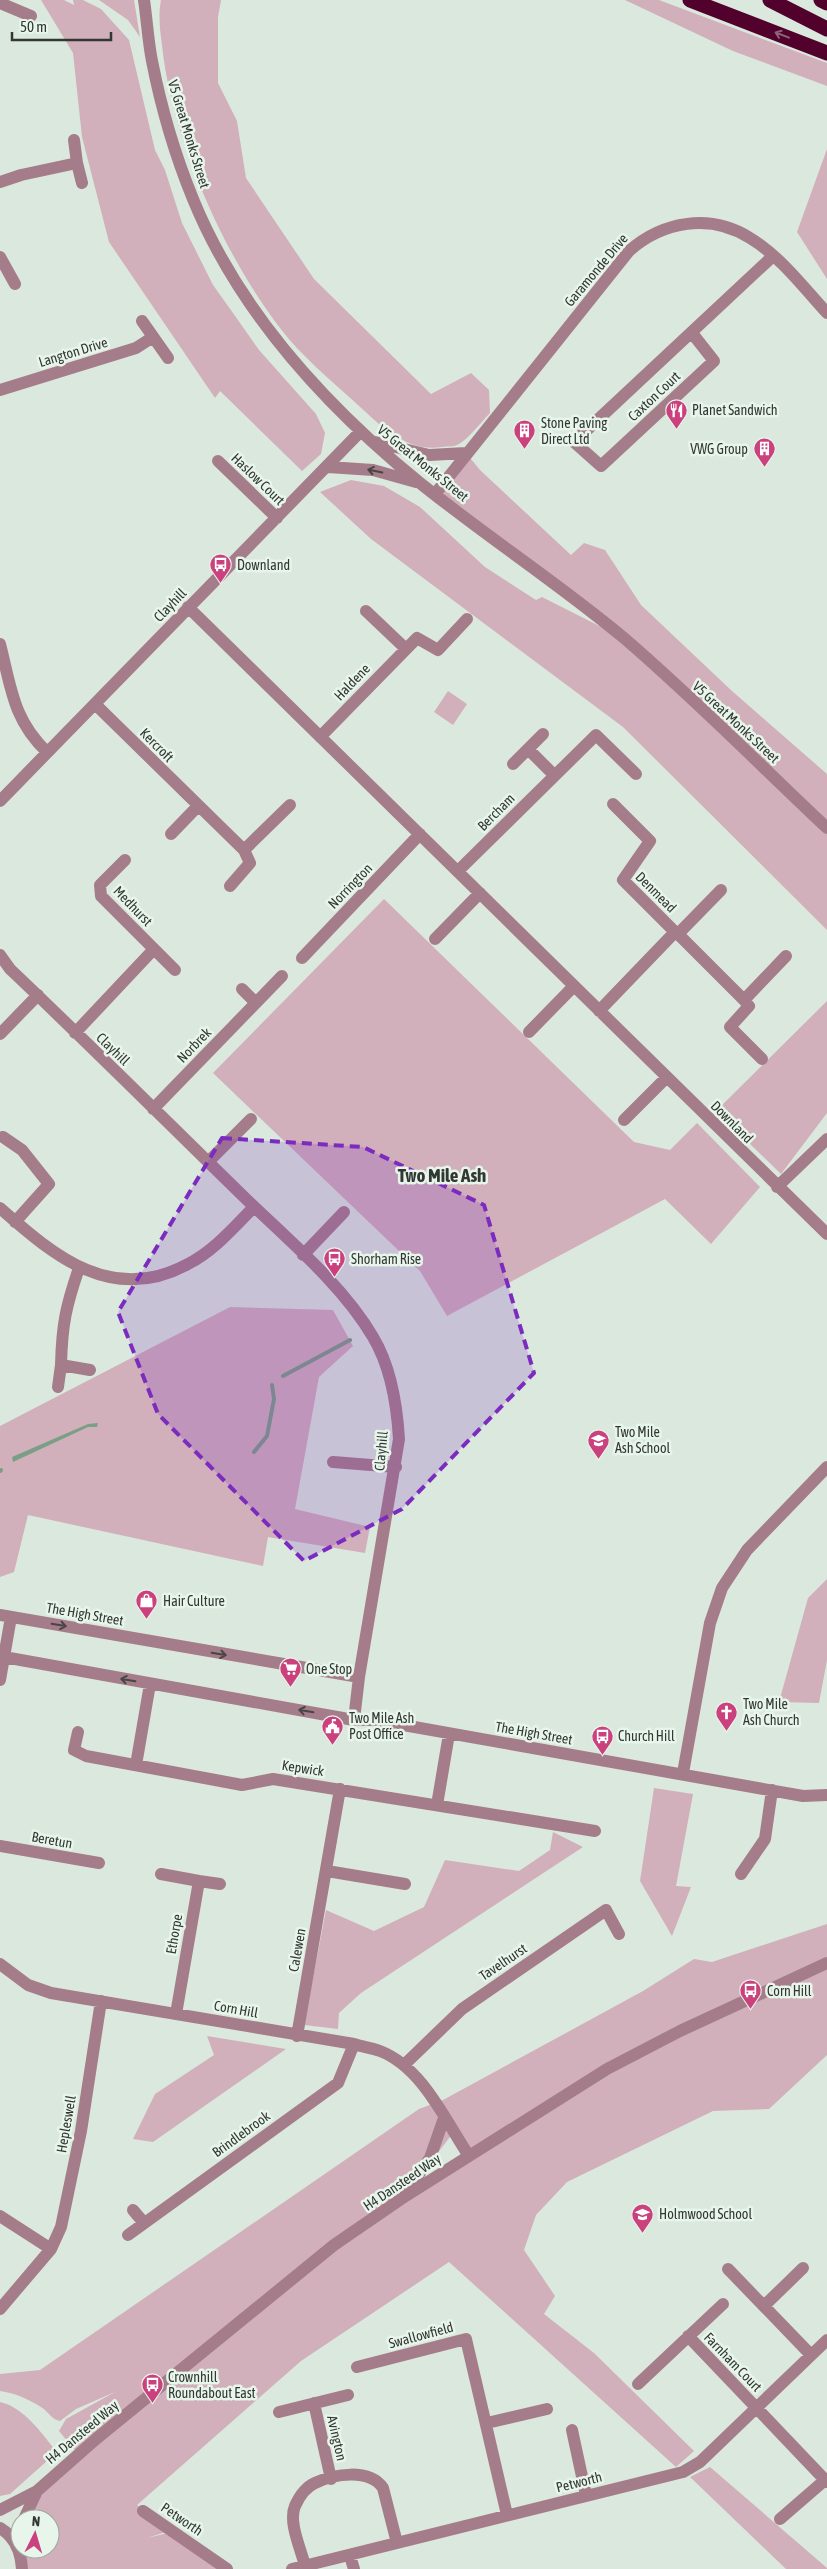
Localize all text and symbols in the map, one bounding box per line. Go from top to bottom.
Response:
scale bar [12,10,111,42]
text: 50 m [20,18,47,35]
one-way arrow [774,30,790,39]
street label: V5 Great Monks Street [165,78,213,190]
street label: Garamonde Drive [561,230,631,310]
street label: Langton Drive [37,334,109,370]
street label: Caxton Court [625,368,683,424]
restaurant icon: Planet Sandwich [664,398,688,429]
place label: Planet Sandwich [692,402,778,418]
place label: Stone Paving Direct Ltd [541,415,607,447]
building icon: Stone Paving Direct Ltd [513,419,537,450]
street label: V5 Great Monks Street [374,421,472,505]
building icon: VWG Group [752,437,776,468]
place label: VWG Group [690,441,748,457]
street label: Haslow Court [228,450,288,508]
one-way arrow [367,466,383,475]
bus stop icon: Downland [209,553,233,584]
place label: Downland [237,557,290,573]
street label: Clayhill [150,585,190,625]
street label: Haldene [331,660,373,704]
street label: V5 Great Monks Street [690,678,782,766]
street label: Kercroft [137,725,177,765]
street label: Bercham [474,790,518,834]
street label: Norrington [325,860,375,912]
street label: Denmead [632,868,680,916]
street label: Medhurst [110,883,156,929]
street label: Norbrek [174,1024,214,1066]
street label: Clayhill [93,1029,133,1069]
street label: Downland [708,1098,756,1146]
district label: Two Mile Ash [398,1164,486,1186]
bus stop icon: Shorham Rise [323,1247,347,1278]
place label: Shorham Rise [351,1251,421,1267]
place label: Two Mile Ash School [615,1424,671,1456]
school or university icon: Two Mile Ash School [587,1428,611,1459]
street label: Clayhill [371,1430,391,1471]
shop icon: Hair Culture [135,1589,159,1620]
place label: Hair Culture [163,1593,225,1609]
street label: The High Street [45,1599,125,1629]
one-way arrow [51,1620,67,1630]
one-way arrow [211,1649,227,1659]
supermarket icon: One Stop [278,1657,302,1688]
place label: One Stop [306,1661,353,1677]
one-way arrow [121,1674,137,1684]
place label: Two Mile Ash Church [743,1696,799,1728]
church icon: Two Mile Ash Church [715,1700,739,1731]
one-way arrow [298,1706,314,1716]
place label: Two Mile Ash Post Office [349,1710,414,1742]
public building icon: Two Mile Ash Post Office [321,1714,345,1745]
street label: The High Street [494,1718,574,1748]
bus stop icon: Church Hill [590,1724,614,1755]
place label: Church Hill [618,1728,675,1744]
street label: Kepwick [281,1757,325,1779]
street label: Beretun [30,1829,74,1851]
street label: Ethorpe [163,1913,185,1955]
street label: Calewen [285,1927,309,1973]
street label: Tavelhurst [476,1940,530,1984]
bus stop icon: Corn Hill [739,1979,763,2010]
place label: Corn Hill [767,1983,812,1999]
street label: Corn Hill [213,1997,260,2021]
street label: Hepleswell [53,2094,79,2154]
street label: Brindlebrook [209,2108,273,2160]
street label: H4 Dansteed Way [360,2150,444,2214]
school or university icon: Holmwood School [631,2202,655,2233]
place label: Holmwood School [659,2206,752,2222]
street label: Swallowfield [387,2319,455,2351]
street label: Farnham Court [701,2329,765,2395]
place label: Crownhill Roundabout East [168,2369,256,2401]
bus stop icon: Crownhill Roundabout East [140,2373,164,2404]
street label: H4 Dansteed Way [42,2397,122,2467]
street label: Avington [324,2414,350,2462]
street label: Petworth [554,2469,604,2495]
street label: Petworth [158,2499,206,2539]
north arrow [10,2509,60,2559]
text: N [31,2513,41,2529]

